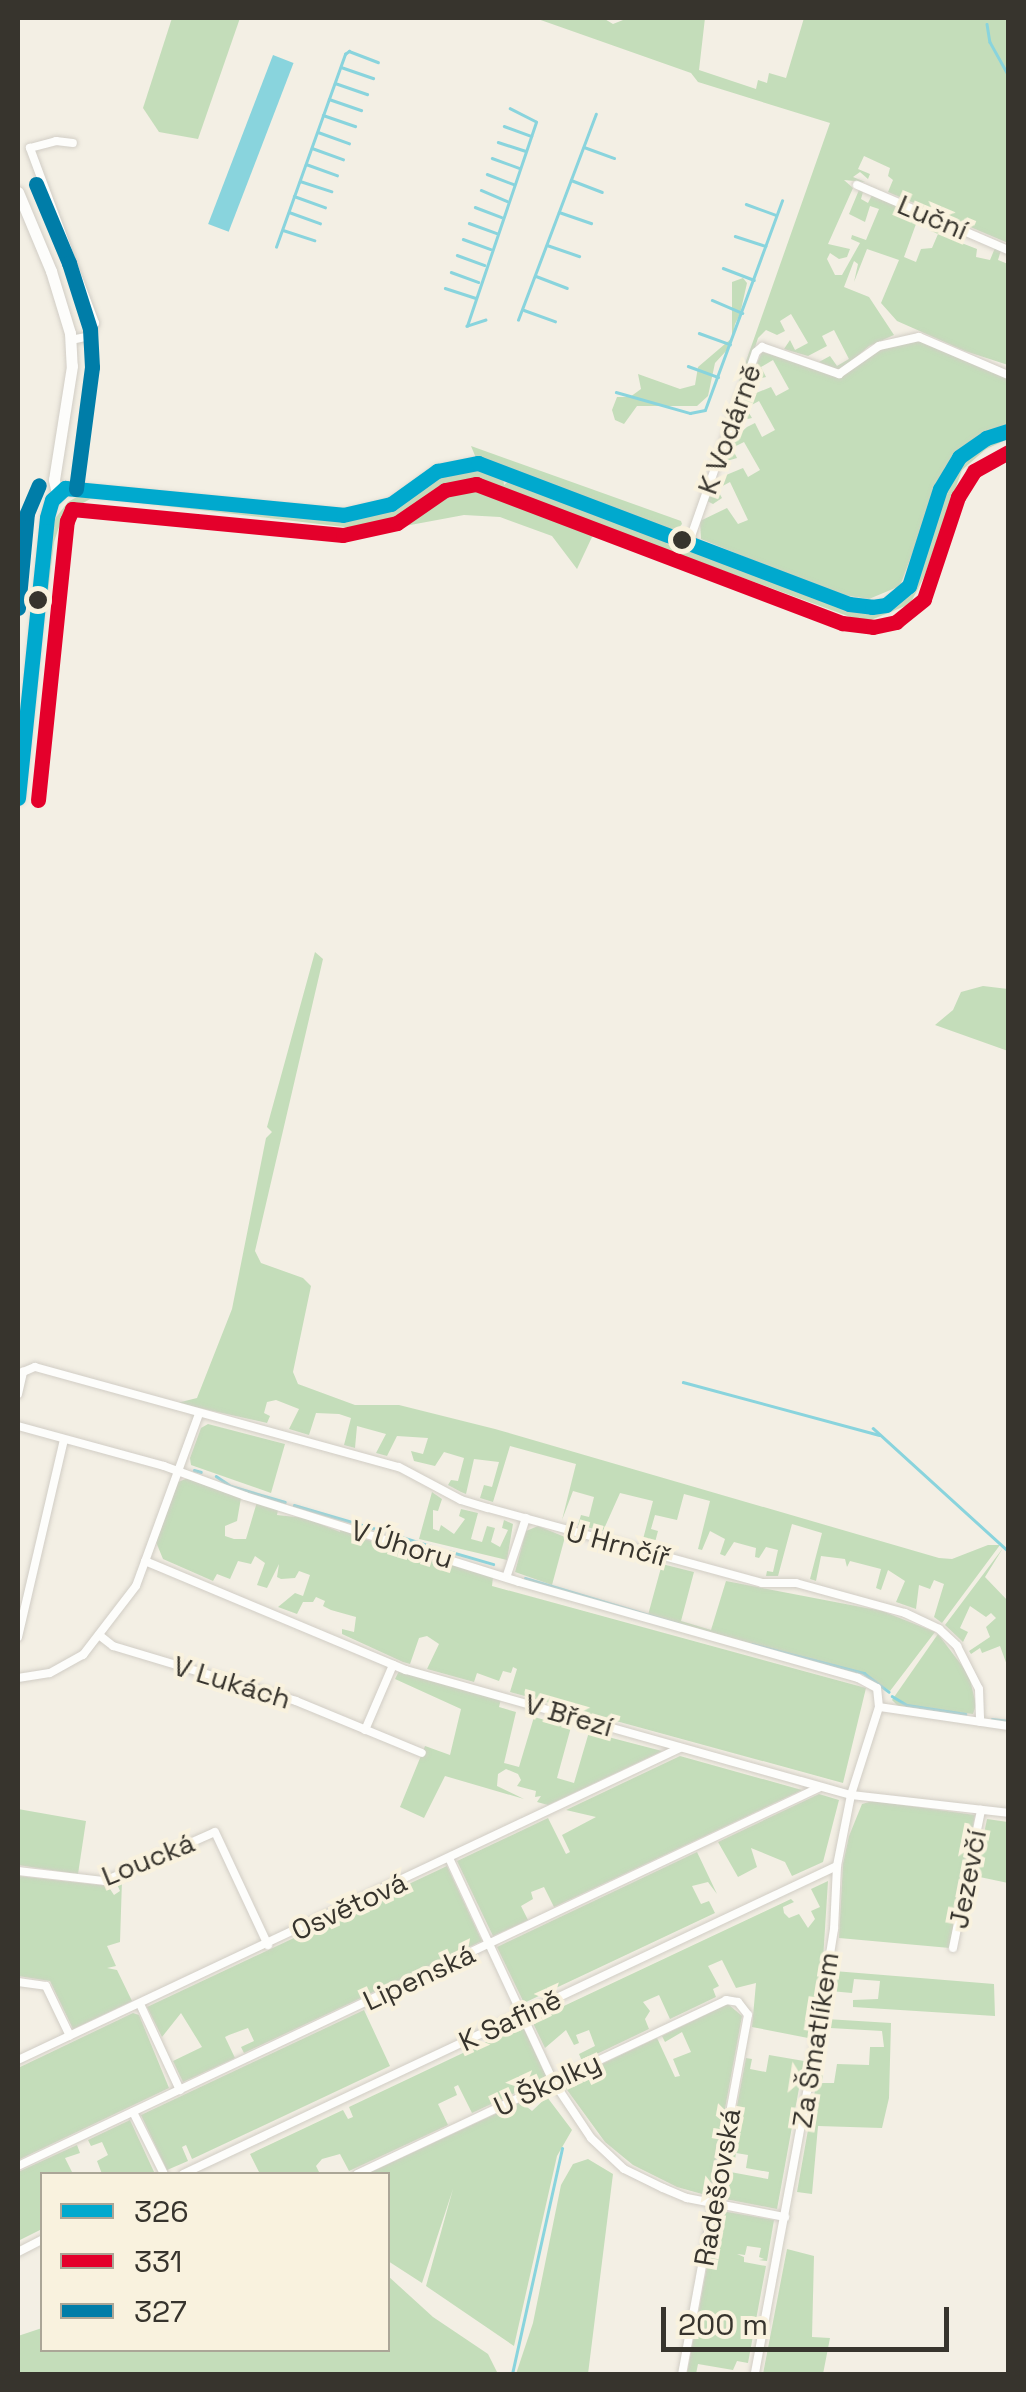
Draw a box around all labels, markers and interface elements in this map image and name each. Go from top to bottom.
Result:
street label: Luční [893,187,973,247]
street label: K Vodárně [690,359,768,499]
unlabelled marker [672,530,692,550]
unlabelled marker [28,590,48,610]
street label: V Úhoru [347,1513,457,1575]
street label: U Hrnčíř [562,1514,674,1574]
street label: V Lukách [169,1648,295,1716]
street label: V Březí [521,1686,617,1744]
street label: Loucká [97,1825,199,1893]
street label: Jezevčí [941,1827,993,1931]
street label: Osvětová [286,1865,412,1947]
street label: Lipenská [358,1937,480,2017]
street label: Za Šmatlíkem [785,1950,845,2130]
street label: K Safině [454,1982,566,2058]
street label: U Školky [488,2045,606,2123]
street label: Radešovská [687,2105,747,2269]
legend [40,2172,390,2352]
text: 326 [134,2192,189,2231]
text: 331 [134,2242,182,2281]
scale bar [666,2287,954,2349]
text: 327 [134,2292,187,2331]
text: 200 m [678,2305,768,2344]

